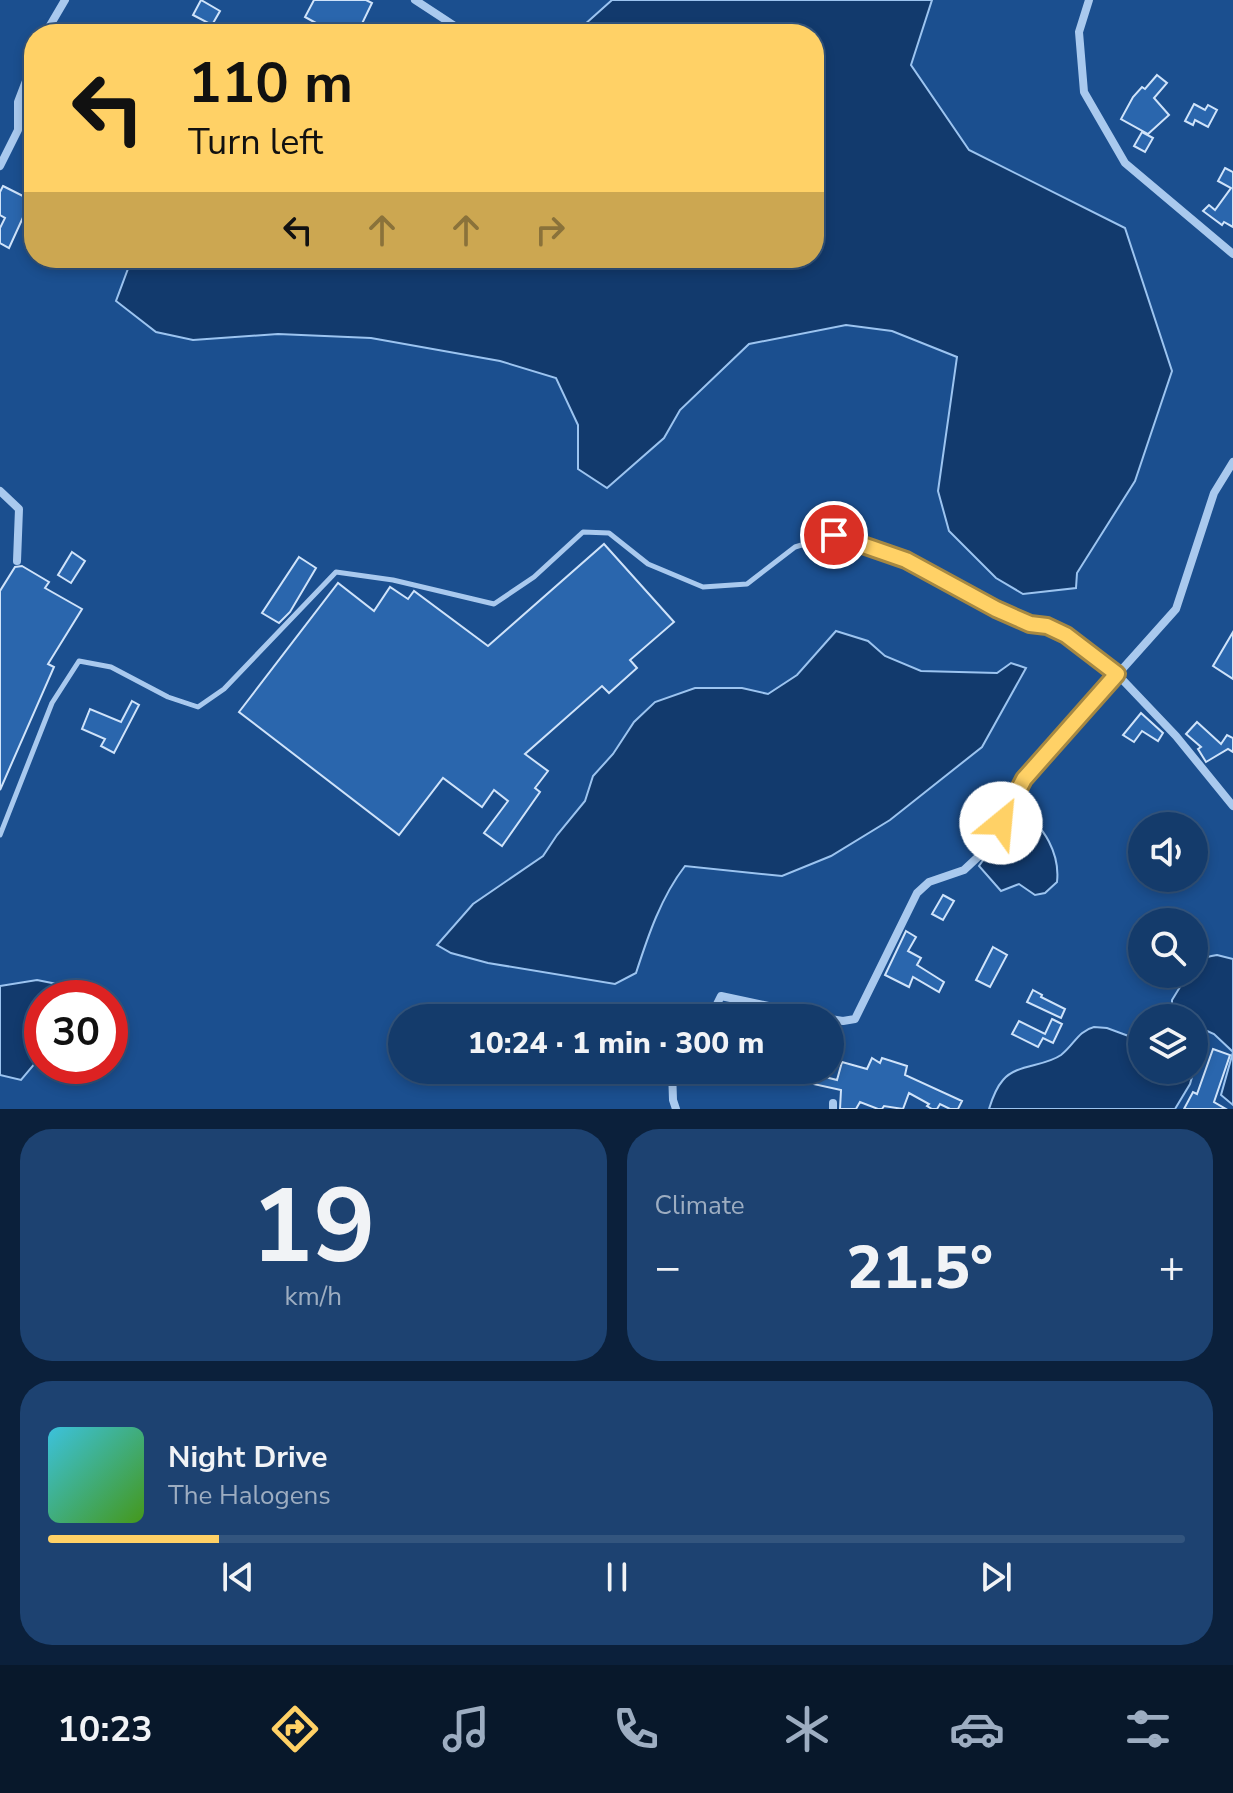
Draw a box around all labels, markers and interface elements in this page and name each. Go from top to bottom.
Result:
text: 110 m [188,45,353,122]
icon: left [56,56,160,160]
text: Turn left [188,118,323,167]
icon: left [276,208,320,252]
icon: ahead [360,208,404,252]
icon: ahead [444,208,488,252]
icon: right [528,208,572,252]
pin [800,501,868,569]
icon: arrive [812,513,856,557]
position arrow [959,781,1043,865]
map controls [1128,812,1208,1084]
button: sound [1128,812,1208,892]
button: search [1128,908,1208,988]
speed limit sign: 30 [24,980,128,1084]
button: layers [1128,1004,1208,1084]
text: 10:24 · 1 min · 300 m [468,1023,764,1064]
text: 19 [251,1156,376,1298]
text: Climate [655,1188,745,1223]
text: 21.5° [846,1227,993,1309]
text: − [655,1238,681,1298]
text: + [1159,1238,1185,1298]
text: km/h [285,1279,342,1314]
text: Night Drive [168,1437,327,1478]
text: The Halogens [168,1478,331,1513]
icon: previous [216,1555,260,1599]
icon: pause [595,1555,639,1599]
icon: next [974,1555,1018,1599]
icon: directions [267,1701,323,1757]
icon: music [438,1701,494,1757]
icon: phone [608,1701,664,1757]
icon: climate [779,1701,835,1757]
icon: car [949,1701,1005,1757]
icon: filters [1120,1701,1176,1757]
text: 10:23 [57,1705,153,1754]

